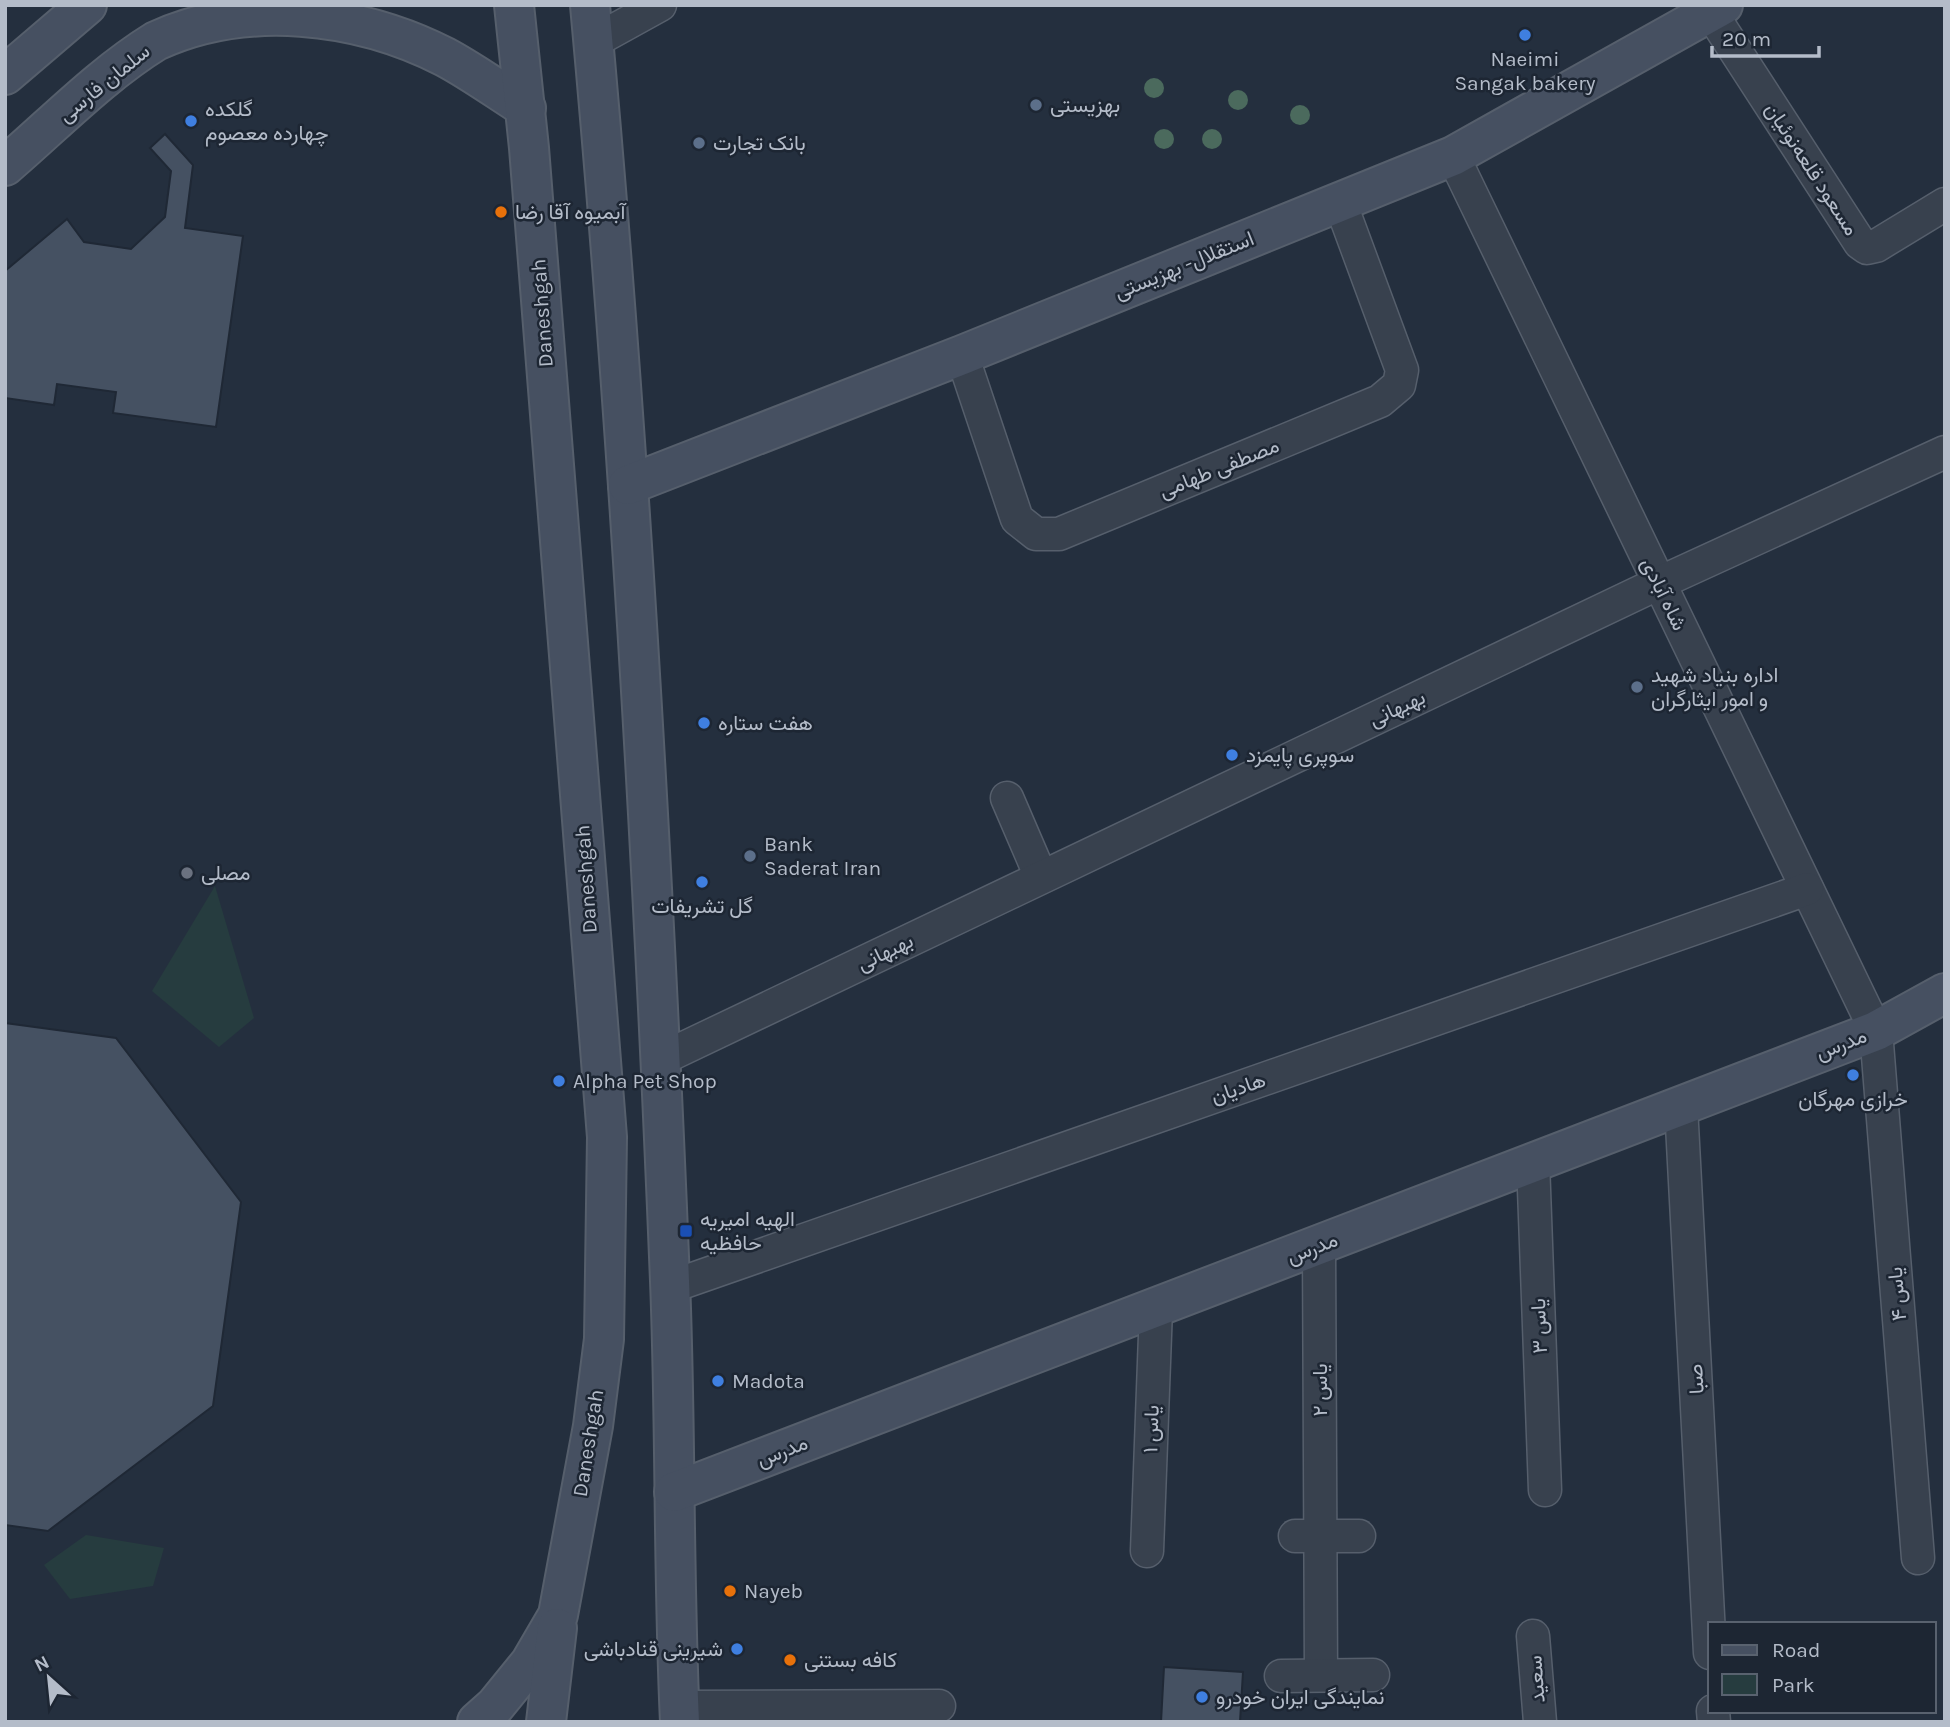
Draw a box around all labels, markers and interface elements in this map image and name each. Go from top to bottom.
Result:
scale bar [1712,14,1819,58]
marker: Naeimi Sangak bakery [1517,27,1533,43]
text: 20 m [1722,27,1771,51]
street label: سلمان فارسی [53,39,155,128]
place label: Naeimi Sangak bakery [1454,47,1596,95]
place label: بهزیستی [1050,93,1120,118]
place label: گلکده چهارده معصوم [205,97,329,147]
marker: بهزیستی [1028,97,1044,113]
street label: مسعود قلعه‌نوئیان [1759,98,1864,240]
marker: گلکده چهارده معصوم [183,113,199,129]
place label: بانک تجارت [713,131,806,156]
marker: بانک تجارت [691,135,707,151]
place label: آبمیوه آقا رضا [515,200,627,225]
marker: آبمیوه آقا رضا [493,204,509,220]
street label: استقلال- بهزیستی [1111,226,1258,305]
street label: Daneshgah [526,258,558,368]
street label: مصطفی طهامی [1155,433,1283,504]
street label: شاه آبادی [1636,554,1692,634]
place label: اداره بنیاد شهید و امور ایثارگران [1651,663,1778,712]
marker: اداره بنیاد شهید و امور ایثارگران [1629,679,1645,695]
street label: بهبهانی [1365,685,1429,732]
place label: هفت ستاره [718,711,813,736]
marker: هفت ستاره [696,715,712,731]
place label: سوپری پایمزد [1246,743,1354,769]
marker: سوپری پایمزد [1224,747,1240,763]
street label: Daneshgah [570,824,602,934]
place label: Bank Saderat Iran [764,832,881,880]
marker: Bank Saderat Iran [742,848,758,864]
place label: مصلی [201,861,251,885]
marker: مصلی [179,865,195,881]
marker: گل تشریفات [694,874,710,890]
place label: گل تشریفات [651,894,753,919]
street label: بهبهانی [853,928,917,977]
street label: مدرس [1812,1023,1870,1066]
street label: هادیان [1207,1067,1269,1109]
marker: خرازی مهرگان [1845,1067,1861,1083]
place label: Alpha Pet Shop [573,1069,717,1093]
marker: Alpha Pet Shop [551,1073,567,1089]
place label: خرازی مهرگان [1798,1087,1908,1112]
place label: الهیه امیریه حافظیه [700,1207,795,1255]
marker: الهیه امیریه حافظیه [678,1223,694,1239]
street label: مدرس [1283,1227,1341,1270]
street label: یاس ۴ [1883,1266,1911,1322]
street label: یاس ۳ [1526,1298,1552,1354]
street label: صبا [1683,1363,1709,1395]
street label: یاس ۲ [1308,1364,1332,1416]
place label: Madota [732,1369,805,1393]
marker: Madota [710,1373,726,1389]
street label: Daneshgah [568,1387,608,1499]
street label: یاس ۱ [1138,1405,1164,1453]
street label: مدرس [753,1430,811,1473]
place label: Nayeb [744,1579,803,1603]
marker: Nayeb [722,1583,738,1599]
legend [1708,1622,1936,1713]
place label: شیرینی قنادباشی [584,1637,723,1662]
text: Road [1772,1638,1820,1662]
marker: شیرینی قنادباشی [729,1641,745,1657]
north arrow [14,1643,84,1713]
place label: کافه بستنی [804,1648,897,1672]
text: N [31,1651,53,1677]
marker: کافه بستنی [782,1652,798,1668]
street label: سعید [1522,1655,1550,1703]
text: Park [1772,1673,1815,1697]
place label: نمایندگی ایران خودرو [1216,1685,1385,1710]
marker: نمایندگی ایران خودرو [1194,1689,1210,1705]

